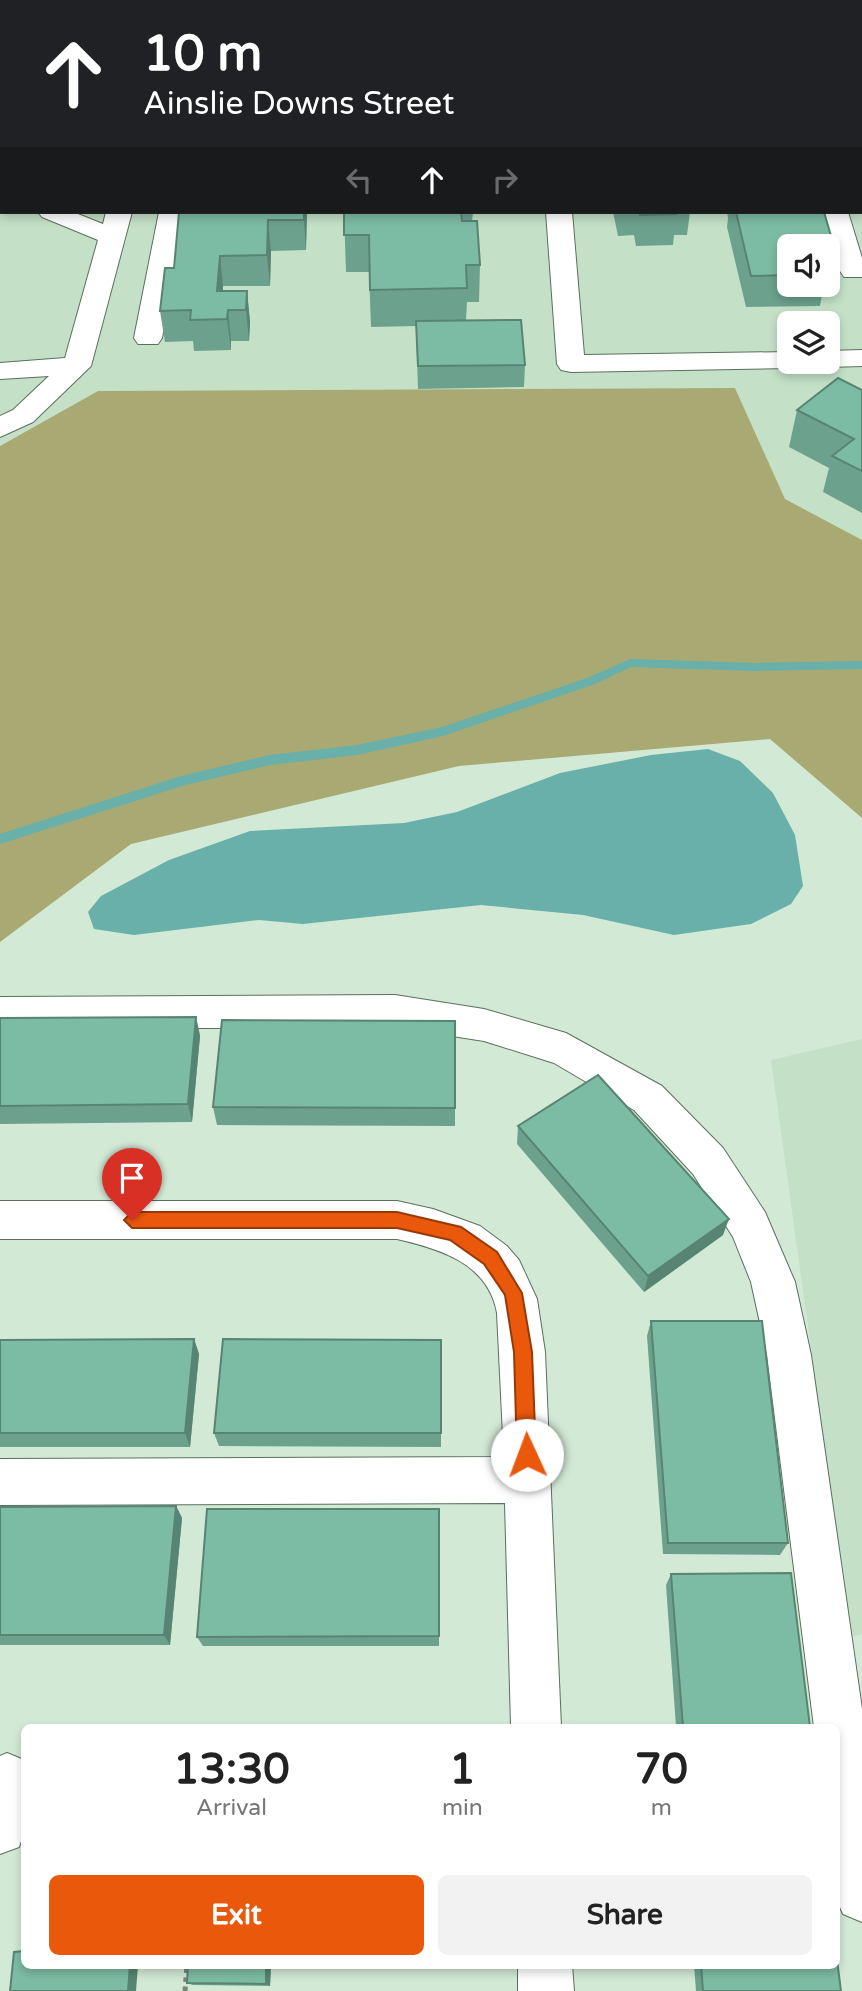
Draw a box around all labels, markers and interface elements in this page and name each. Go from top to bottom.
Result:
text: 10 m [143,25,262,84]
icon: ahead [28,28,119,119]
text: Ainslie Downs Street [143,85,454,123]
icon: left [340,161,378,199]
icon: ahead [413,161,451,199]
icon: right [486,161,524,199]
map controls [777,234,840,374]
button: sound [777,234,840,297]
button: layers [777,311,840,374]
pin [102,1148,162,1220]
icon: arrive [113,1159,151,1197]
position arrow [490,1418,564,1492]
text: 13:30 [173,1744,290,1795]
text: 1 [449,1744,476,1795]
text: 70 [635,1744,688,1795]
text: Arrival [196,1794,267,1822]
text: min [442,1794,483,1822]
text: m [651,1794,672,1822]
button: Exit [49,1875,424,1955]
button: Share [438,1875,812,1955]

